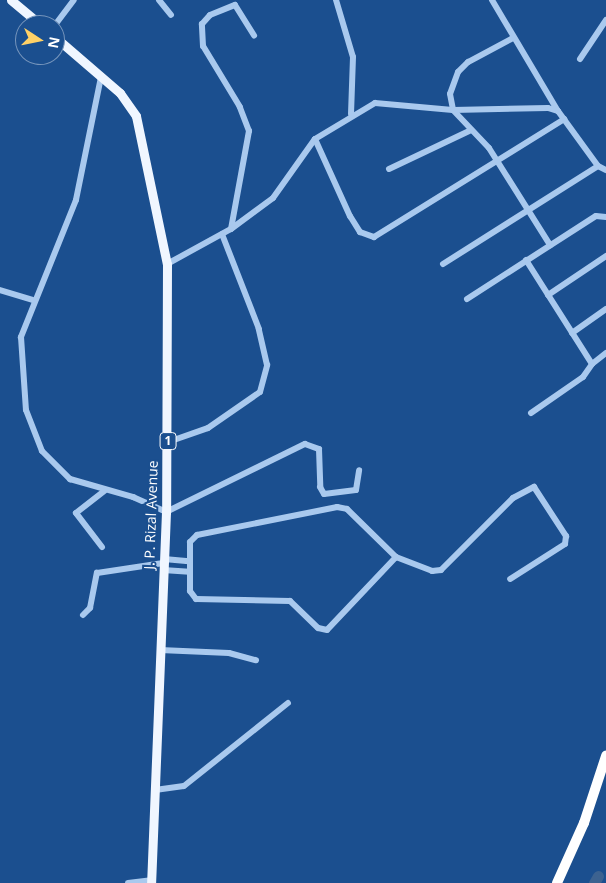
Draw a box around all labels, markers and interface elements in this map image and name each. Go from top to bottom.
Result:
north arrow [15,15,65,65]
text: N [44,35,65,50]
road number: 1 [159,432,177,451]
street label: J. P. Rizal Avenue [141,460,161,570]

